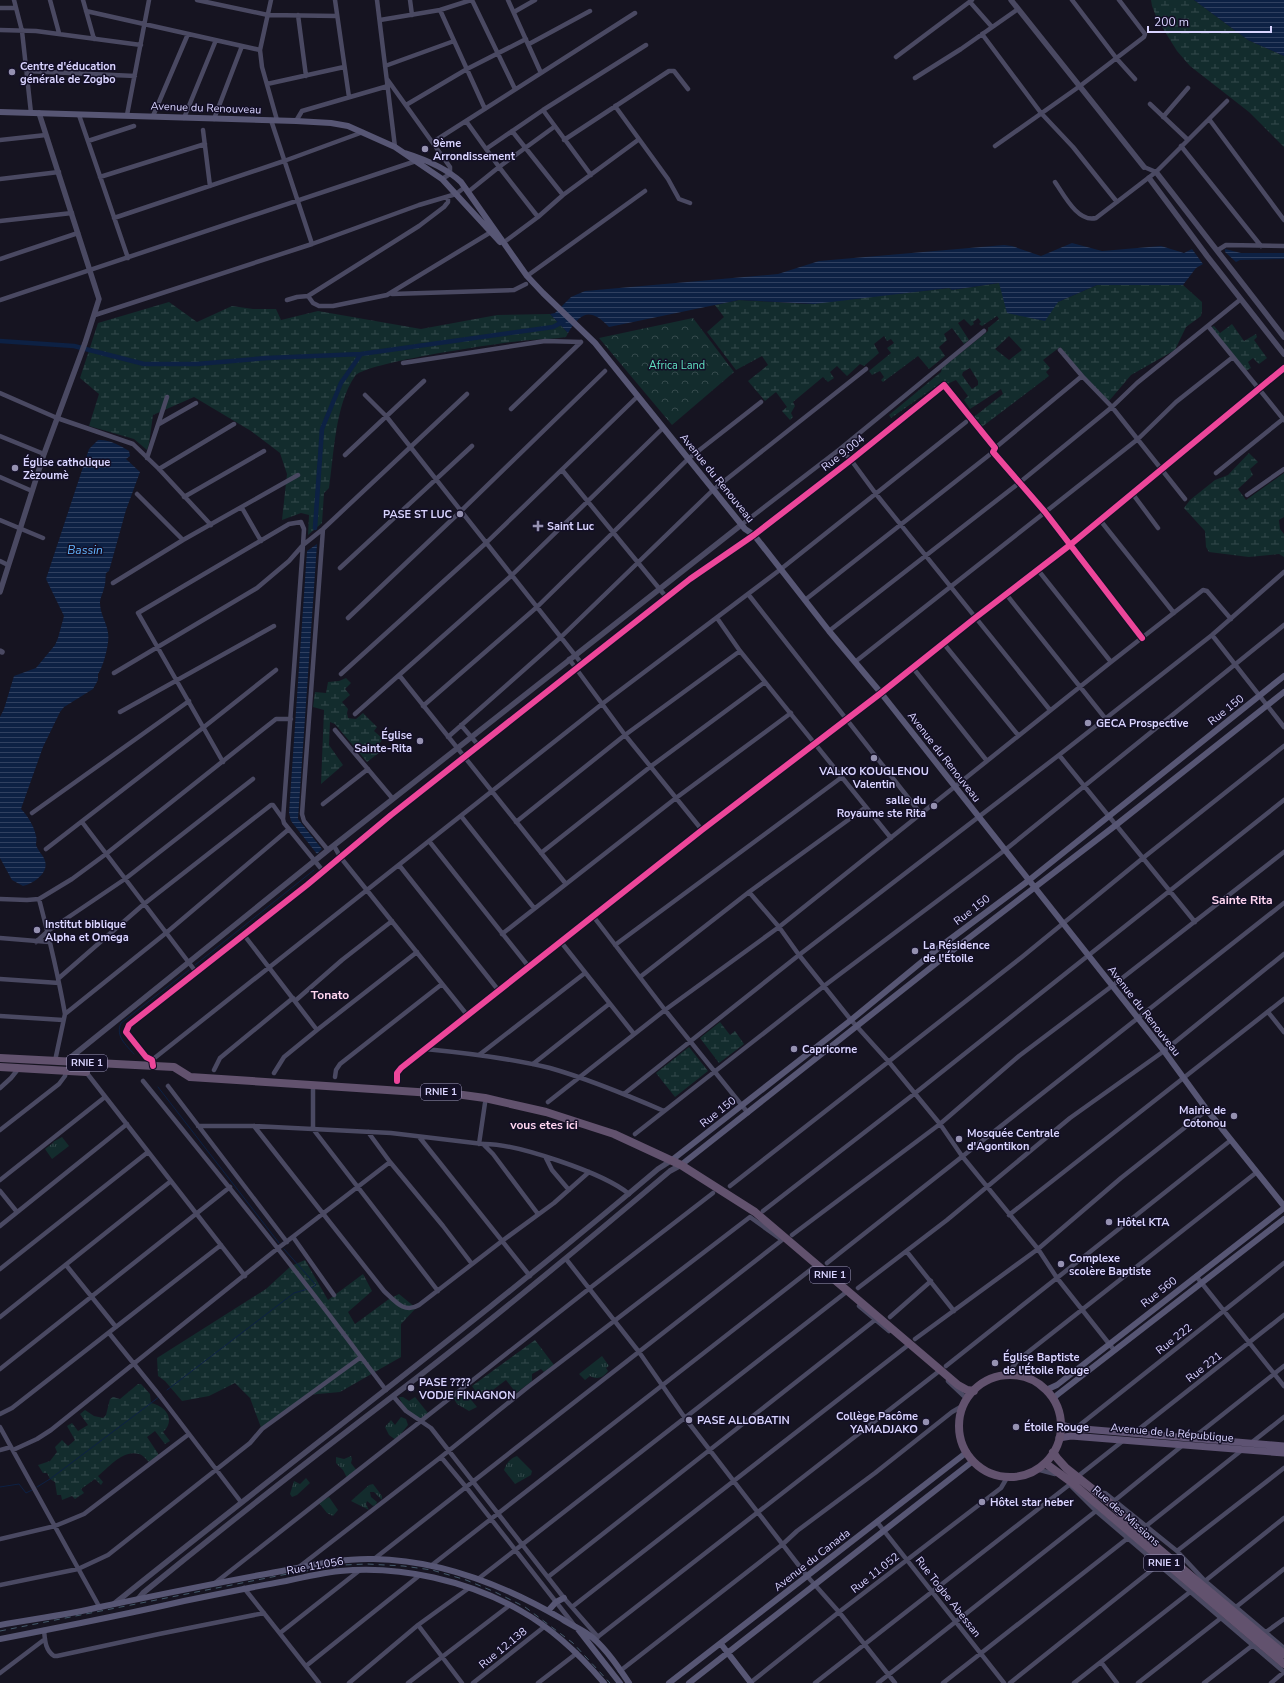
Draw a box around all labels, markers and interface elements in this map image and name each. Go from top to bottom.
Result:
scale bar [1148,8,1271,34]
text: 200 m [1154,14,1189,30]
place label: Centre d'éducation générale de Zogbo [20,59,116,87]
marker: Centre d'éducation générale de Zogbo [7,67,17,77]
street label: Avenue du Renouveau [150,99,262,117]
place label: 9ème Arrondissement [433,136,516,164]
marker: 9ème Arrondissement [420,144,430,154]
park label: Africa Land [649,358,705,373]
street label: Avenue du Renouveau [676,430,758,526]
street label: Rue 9.004 [818,431,868,475]
place label: Église catholique Zèzoumè [23,454,110,483]
marker: Église catholique Zèzoumè [10,463,20,473]
place label: PASE ST LUC [383,507,453,522]
marker: PASE ST LUC [455,509,465,519]
place label: Saint Luc [547,519,595,534]
marker: Saint Luc [532,520,544,532]
water label: Bassin [67,542,103,558]
street label: Rue 150 [1205,691,1247,729]
street label: Avenue du Renouveau [904,709,984,805]
place label: GECA Prospective [1096,716,1189,731]
marker: GECA Prospective [1083,718,1093,728]
place label: Église Sainte-Rita [354,727,412,756]
marker: Église Sainte-Rita [415,736,425,746]
marker: VALKO KOUGLENOU Valentin [869,753,879,763]
place label: VALKO KOUGLENOU Valentin [818,764,929,792]
place label: salle du Royaume ste Rita [837,793,926,821]
marker: salle du Royaume ste Rita [929,801,939,811]
street label: Rue 150 [951,891,994,929]
district label: Sainte Rita [1212,892,1272,908]
place label: Institut biblique Alpha et Omega [45,917,129,945]
marker: Institut biblique Alpha et Omega [32,925,42,935]
place label: La Résidence de l'Étoile [923,938,990,966]
marker: La Résidence de l'Étoile [910,946,920,956]
street label: Avenue du Renouveau [1104,963,1184,1059]
district label: Tonato [311,987,349,1003]
place label: Capricorne [802,1042,857,1057]
marker: Capricorne [789,1044,799,1054]
road number: RNIE 1 [67,1055,107,1071]
road number: RNIE 1 [421,1084,461,1100]
street label: Rue 150 [697,1093,739,1131]
place label: Mairie de Cotonou [1179,1103,1226,1131]
marker: Mairie de Cotonou [1229,1111,1239,1121]
district label: vous etes ici [509,1117,578,1133]
place label: Mosquée Centrale d'Agontikon [967,1126,1060,1154]
marker: Mosquée Centrale d'Agontikon [954,1134,964,1144]
place label: Hôtel KTA [1117,1215,1170,1230]
marker: Hôtel KTA [1104,1217,1114,1227]
place label: Complexe scolère Baptiste [1069,1251,1151,1279]
marker: Complexe scolère Baptiste [1056,1259,1066,1269]
road number: RNIE 1 [810,1267,850,1283]
street label: Rue 560 [1138,1273,1180,1311]
street label: Rue 222 [1153,1320,1195,1358]
street label: Rue 221 [1183,1348,1225,1386]
place label: Église Baptiste de l'Étoile Rouge [1003,1349,1089,1378]
marker: Église Baptiste de l'Étoile Rouge [990,1358,1000,1368]
place label: PASE ???? VODJE FINAGNON [418,1375,515,1403]
marker: PASE ???? VODJE FINAGNON [406,1383,416,1393]
place label: Collège Pacôme YAMADJAKO [836,1409,918,1437]
place label: PASE ALLOBATIN [697,1413,790,1428]
marker: PASE ALLOBATIN [684,1415,694,1425]
marker: Collège Pacôme YAMADJAKO [921,1417,931,1427]
place label: Étoile Rouge [1024,1419,1089,1435]
street label: Avenue de la République [1110,1420,1234,1446]
marker: Étoile Rouge [1011,1422,1021,1432]
street label: Rue des Missions [1089,1482,1163,1550]
place label: Hôtel star heber [990,1495,1074,1510]
marker: Hôtel star heber [977,1497,987,1507]
street label: Avenue du Canada [771,1525,853,1595]
street label: Rue 11.052 [848,1549,902,1597]
street label: Rue 11.056 [285,1554,345,1578]
street label: Rue Togbe Abessan [912,1554,984,1640]
road number: RNIE 1 [1144,1555,1184,1571]
street label: Rue 12.138 [476,1624,530,1672]

